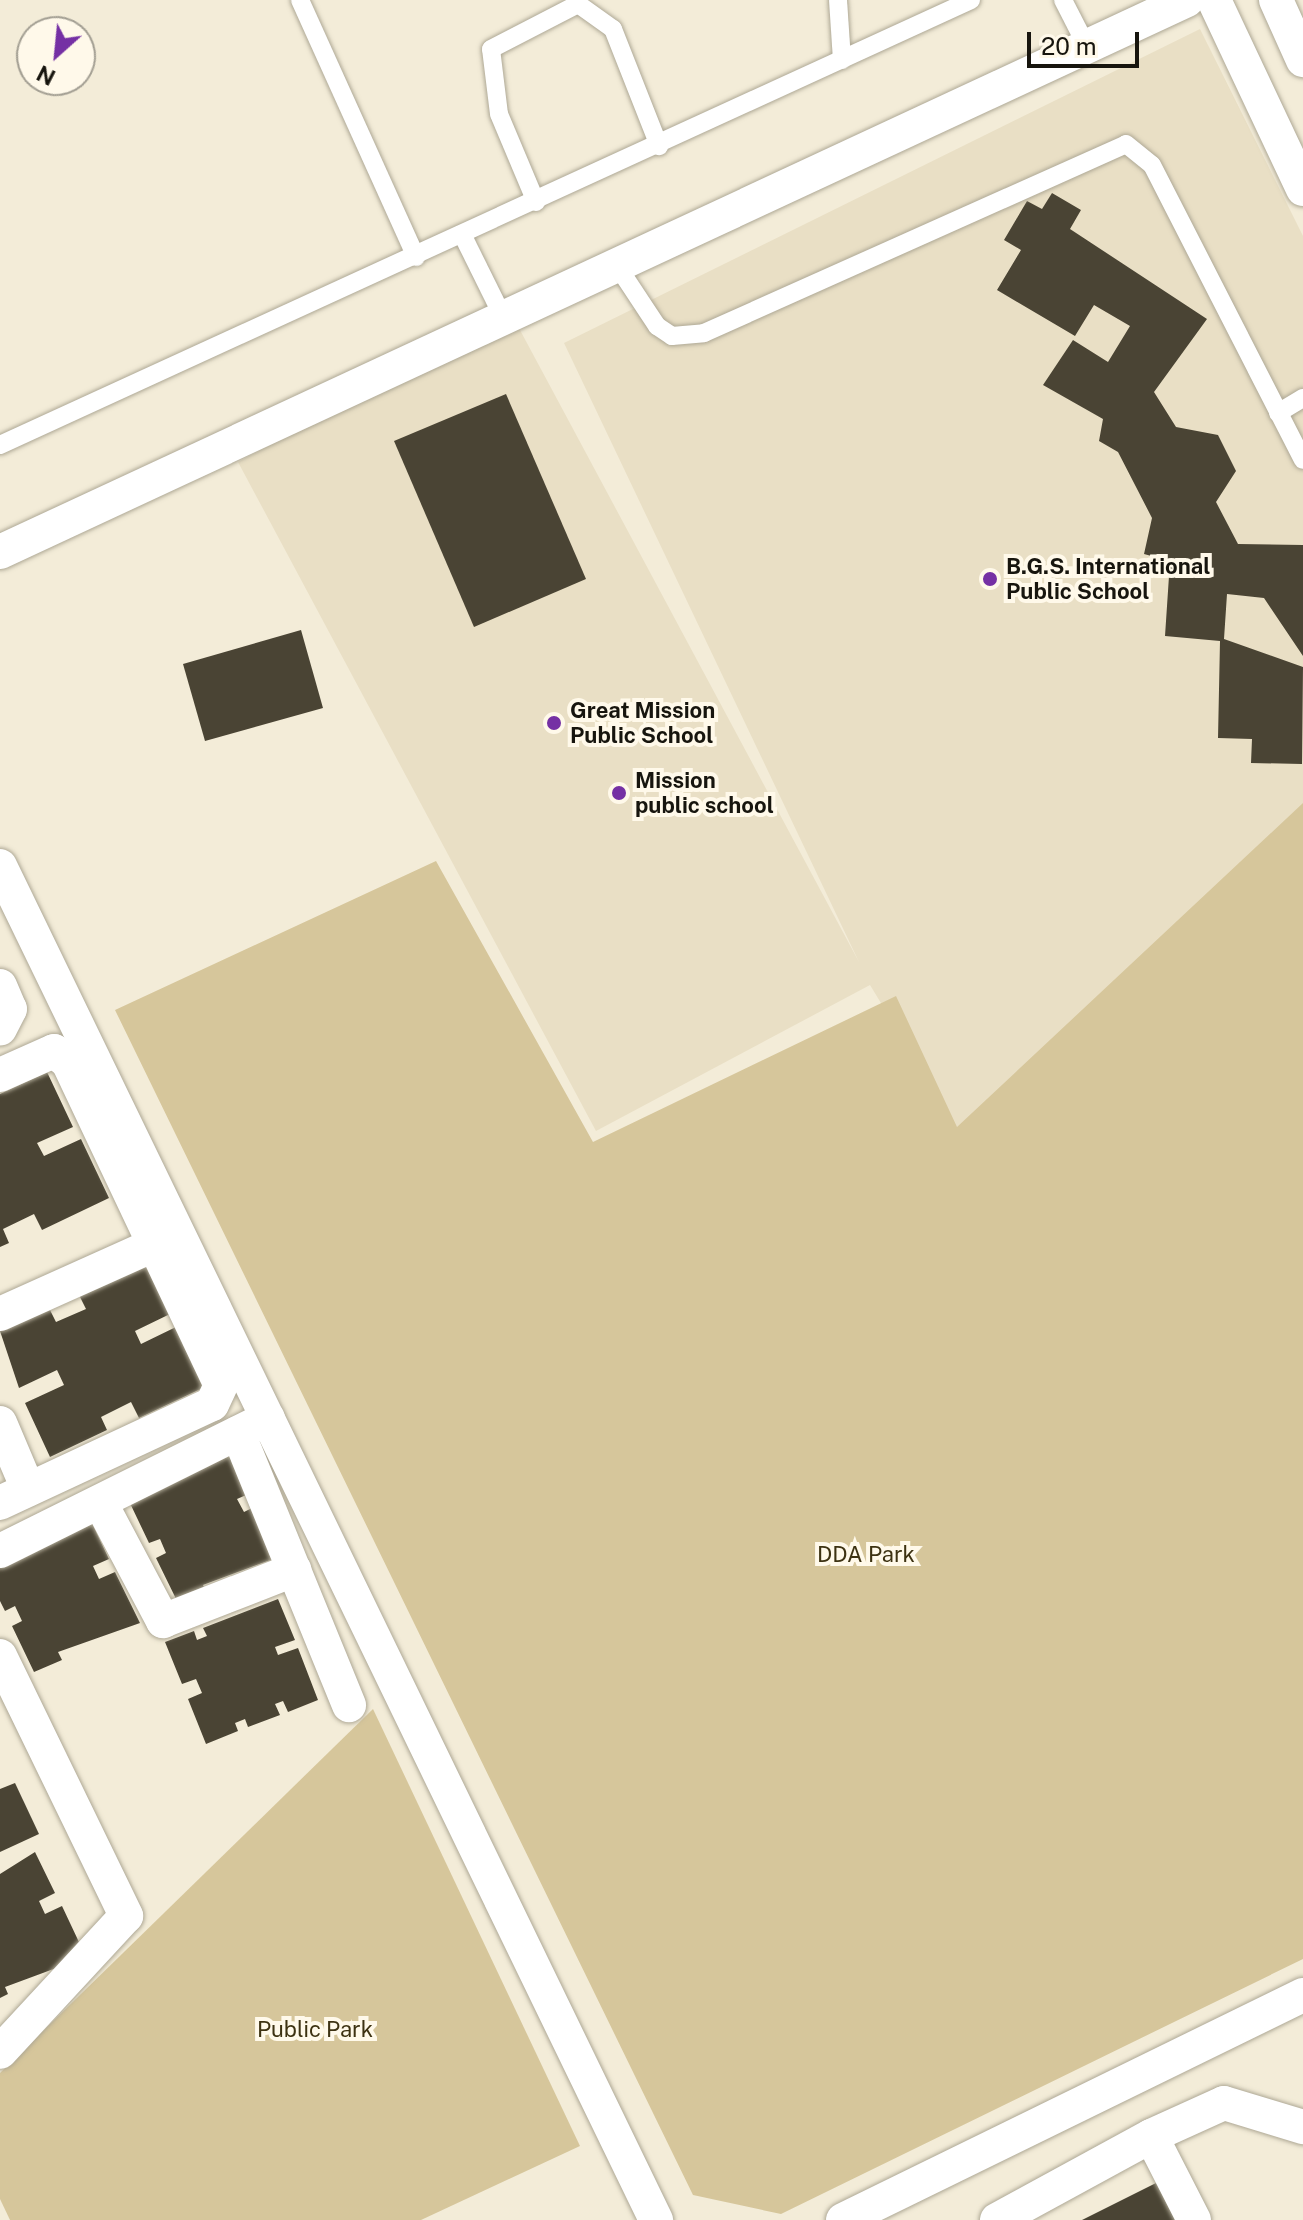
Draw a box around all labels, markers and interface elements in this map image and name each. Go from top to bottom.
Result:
north arrow [16,16,96,96]
scale bar [1031,16,1143,66]
text: 20 m [1041,32,1097,60]
text: N [32,60,60,91]
place label: B.G.S. International Public School [1006,553,1210,604]
marker: B.G.S. International Public School [981,570,999,588]
place label: Great Mission Public School [570,697,715,748]
marker: Great Mission Public School [545,714,563,732]
place label: Mission public school [635,767,774,818]
marker: Mission public school [610,784,628,802]
park label: DDA Park [817,1542,915,1568]
park label: Public Park [257,2017,373,2043]

